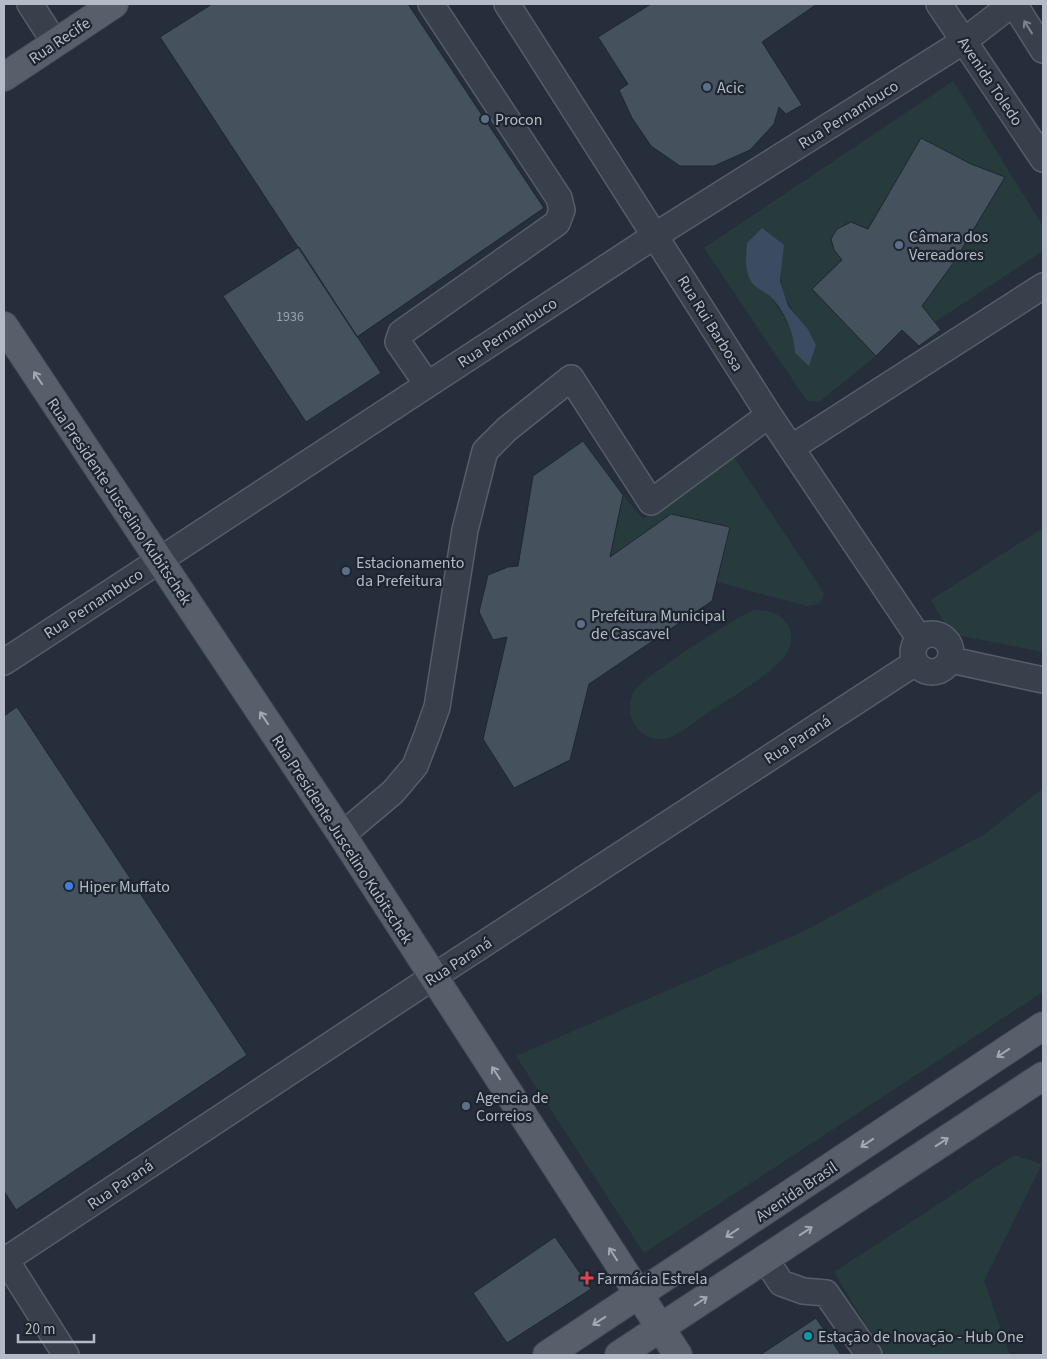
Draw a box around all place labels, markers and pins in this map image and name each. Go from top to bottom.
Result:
place label: Acic [717,77,744,99]
marker: Acic [701,81,713,93]
place label: Procon [495,109,543,131]
marker: Procon [479,113,491,125]
place label: Câmara dos Vereadores [909,226,988,266]
marker: Câmara dos Vereadores [893,239,905,251]
place label: Estacionamento da Prefeitura [356,552,464,592]
marker: Estacionamento da Prefeitura [340,565,352,577]
place label: Prefeitura Municipal de Cascavel [591,605,725,645]
marker: Prefeitura Municipal de Cascavel [575,618,587,630]
place label: Hiper Muffato [79,876,170,898]
marker: Hiper Muffato [63,880,75,892]
place label: Agencia de Correios [476,1087,549,1127]
marker: Agencia de Correios [460,1100,472,1112]
place label: Farmácia Estrela [597,1268,708,1290]
marker: Farmácia Estrela [581,1272,593,1284]
place label: Estação de Inovação - Hub One [818,1326,1024,1348]
marker: Estação de Inovação - Hub One [802,1330,814,1342]

